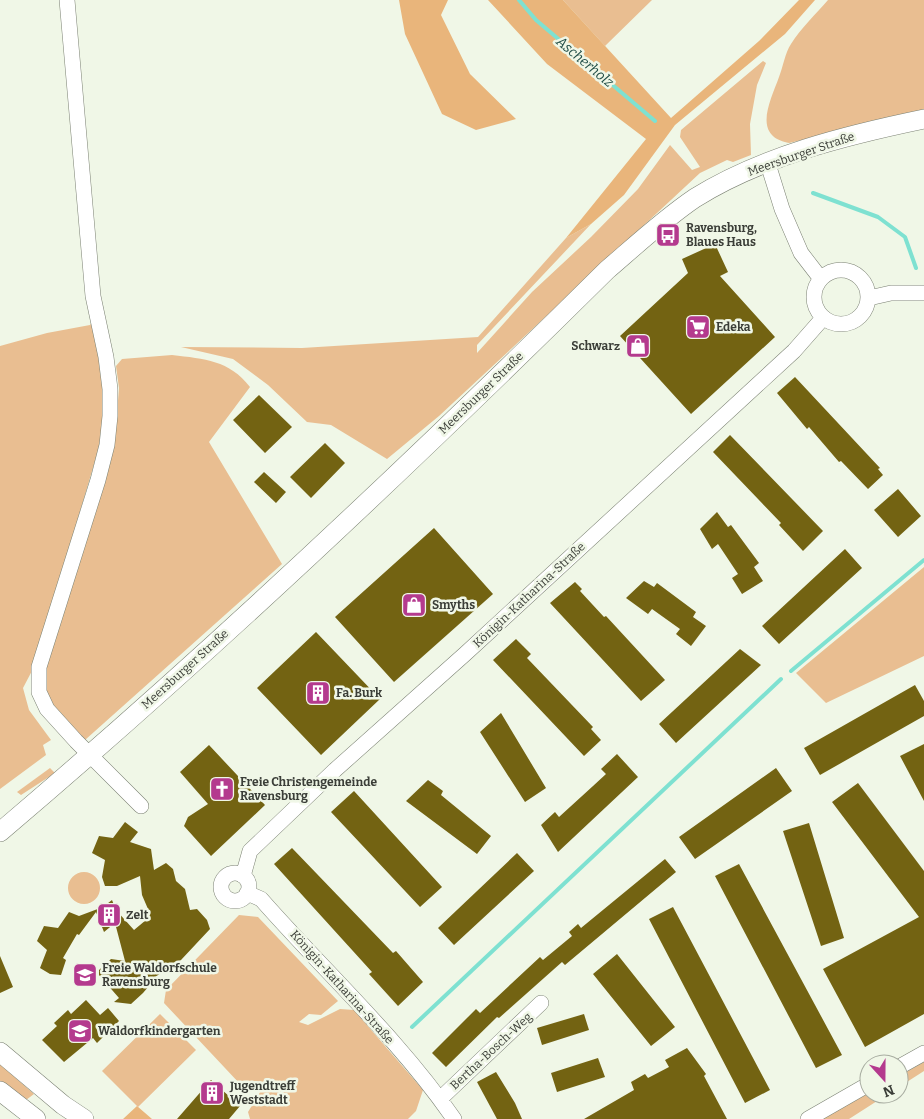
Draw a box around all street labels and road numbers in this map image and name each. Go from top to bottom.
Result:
street label: Meersburger Straße [746,129,856,179]
street label: Meersburger Straße [436,349,526,437]
street label: Königin-Katharina-Straße [470,540,588,650]
street label: Meersburger Straße [139,626,231,712]
street label: Königin-Katharina-Straße [287,927,397,1047]
street label: Bertha-Bosch-Weg [447,1009,535,1092]

